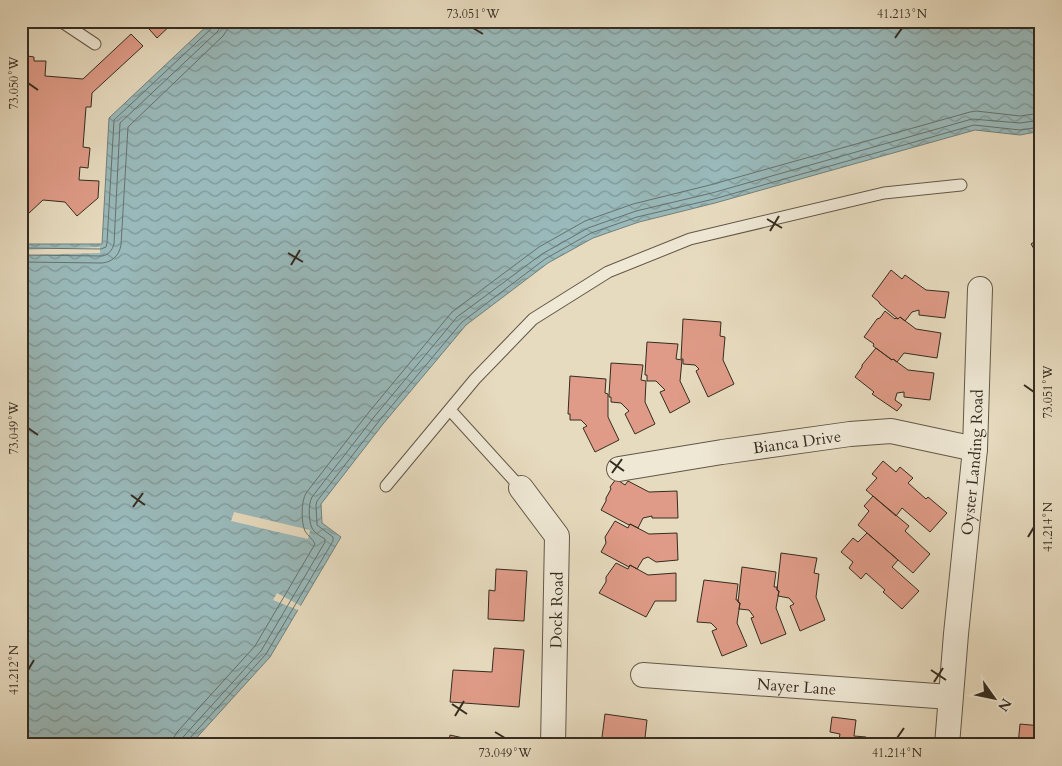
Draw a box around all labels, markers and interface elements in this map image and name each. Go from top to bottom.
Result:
text: 73.051°W [446,6,500,22]
text: 41.213°N [877,6,928,22]
text: 73.050°W [6,56,22,110]
text: 73.051°W [1040,365,1056,419]
street label: Oyster Landing Road [956,388,989,536]
text: 73.049°W [6,401,22,455]
street label: Bianca Drive [752,425,842,460]
text: 41.214°N [1040,501,1056,552]
street label: Dock Road [545,571,569,649]
text: 41.212°N [6,644,22,695]
street label: Nayer Lane [756,673,837,701]
north arrow [970,674,1020,724]
text: N [993,695,1016,715]
text: 73.049°W [478,745,532,761]
text: 41.214°N [872,745,923,761]

